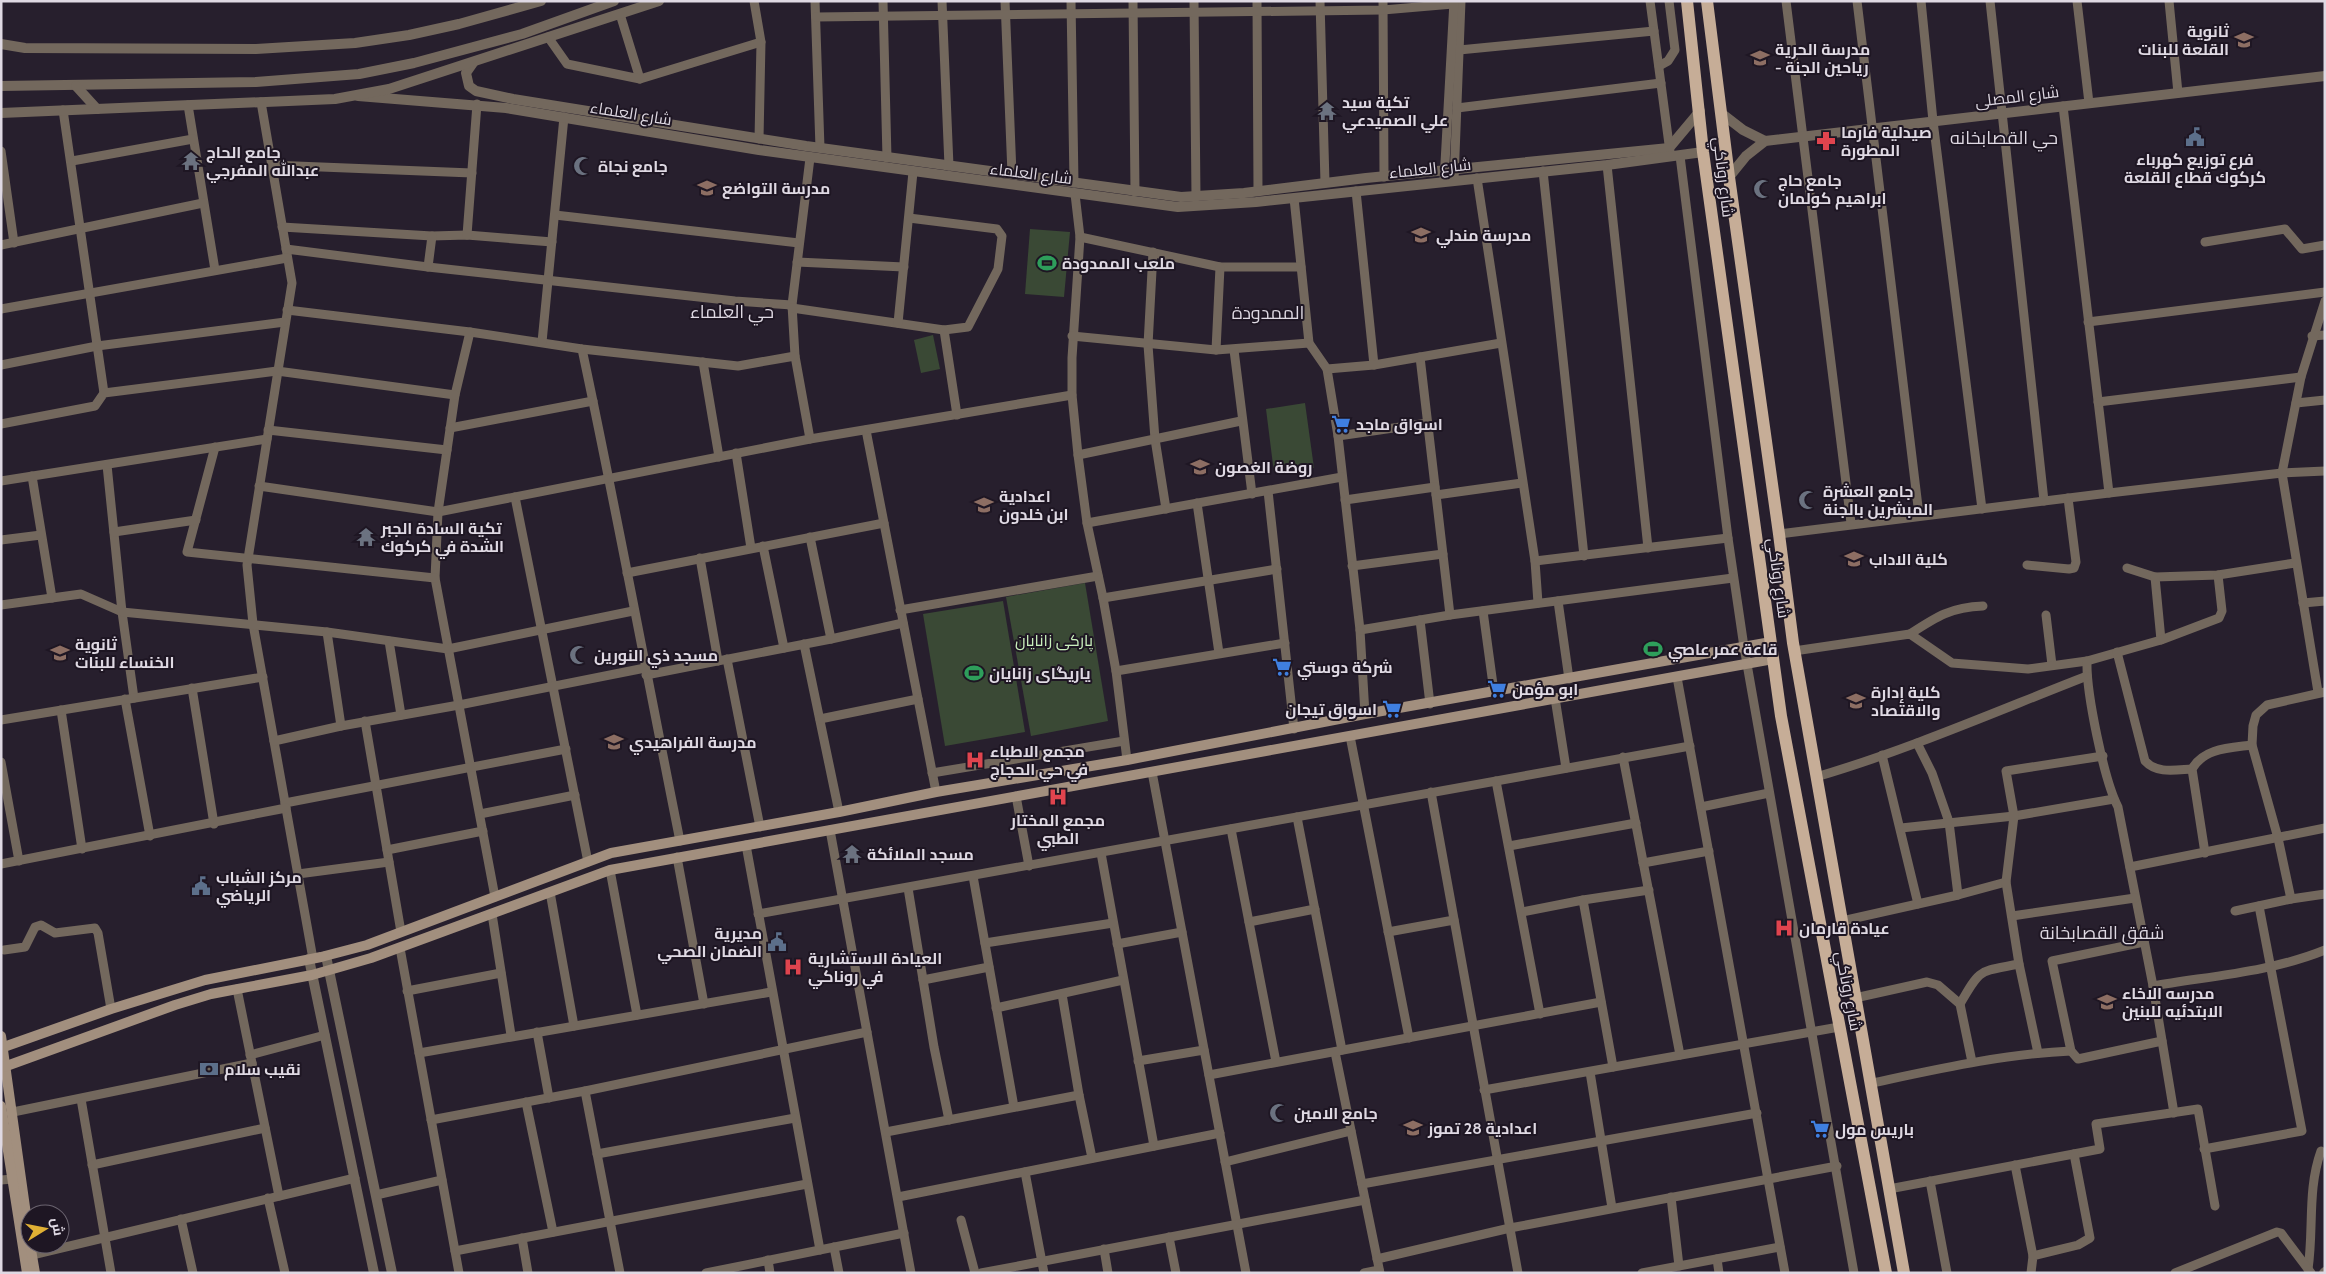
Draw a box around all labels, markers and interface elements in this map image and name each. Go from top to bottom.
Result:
place label: ثانوية القلعة للبنات [2138,22,2230,59]
school or university icon: ثانوية القلعة للبنات [2233,29,2255,51]
place label: مدرسة الحرية - رياحين الجنة [1775,40,1870,77]
school or university icon: مدرسة الحرية - رياحين الجنة [1749,47,1771,69]
street label: شارع المصلى [1974,82,2060,113]
place label: تكية سيد علي الصميدعي [1342,93,1448,133]
street label: شارع العلماء [588,98,673,131]
temple icon: تكية سيد علي الصميدعي [1316,100,1338,122]
place label: صيدلية فارما المطورة [1841,123,1932,160]
public building icon: فرع توزيع كهرباء كركوك قطاع القلعة [2184,126,2206,148]
district label: حي القصابخانه [1950,127,2058,152]
pharmacy icon: صيدلية فارما المطورة [1815,130,1837,152]
street label: شارع روناكي [1705,136,1738,219]
place label: جامع الحاج عبدالله المفرجي [206,143,319,183]
temple icon: جامع الحاج عبدالله المفرجي [180,150,202,172]
place label: فرع توزيع كهرباء كركوك قطاع القلعة [2124,150,2266,188]
mosque icon: جامع نجاة [572,155,594,177]
street label: شارع العلماء [1388,155,1472,184]
place label: جامع نجاة [598,157,668,177]
street label: شارع العلماء [989,159,1073,190]
place label: جامع حاج ابراهيم كولمان [1778,171,1886,210]
school or university icon: مدرسة التواضع [696,177,718,199]
mosque icon: جامع حاج ابراهيم كولمان [1752,178,1774,200]
place label: مدرسة التواضع [722,179,830,199]
school or university icon: مدرسة مندلي [1410,224,1432,246]
place label: مدرسة مندلي [1436,226,1531,248]
sports icon: ملعب الممدودة [1036,252,1058,274]
place label: ملعب الممدودة [1062,254,1175,273]
district label: حي العلماء [690,301,774,326]
district label: الممدودة [1232,302,1304,324]
supermarket icon: اسواق ماجد [1330,413,1352,435]
place label: اسواق ماجد [1356,415,1443,434]
school or university icon: روضة الغصون [1189,456,1211,478]
place label: روضة الغصون [1215,458,1313,477]
place label: جامع العشرة المبشرين بالجنة [1823,482,1933,519]
place label: اعدادية ابن خلدون [999,487,1069,524]
mosque icon: جامع العشرة المبشرين بالجنة [1797,489,1819,511]
school or university icon: اعدادية ابن خلدون [973,494,995,516]
place label: تكية السادة الجبر الشدة في كركوك [380,519,504,559]
temple icon: تكية السادة الجبر الشدة في كركوك [355,526,377,548]
street label: شارع روناكي [1760,537,1794,620]
school or university icon: كلية الاداب [1843,548,1865,570]
place label: كلية الاداب [1869,550,1948,569]
park label: پارکی زانایان [1015,631,1094,652]
place label: ثانوية الخنساء للبنات [75,635,174,672]
sports icon: قاعة عمر عاصي [1642,638,1664,660]
place label: قاعة عمر عاصي [1668,640,1778,662]
school or university icon: ثانوية الخنساء للبنات [49,642,71,664]
mosque icon: مسجد ذي النورين [568,644,590,666]
place label: مسجد ذي النورين [594,646,718,668]
supermarket icon: شركة دوستي [1271,656,1293,678]
place label: شركة دوستي [1297,658,1393,680]
sports icon: یاریگای زانایان [963,662,985,684]
place label: یاریگای زانایان [989,664,1091,683]
supermarket icon: ابو مؤمن [1486,678,1508,700]
place label: ابو مؤمن [1512,680,1578,699]
place label: كلية إدارة والاقتصاد [1871,683,1941,720]
school or university icon: كلية إدارة والاقتصاد [1845,690,1867,712]
supermarket icon: اسواق تيجان [1381,698,1403,720]
place label: اسواق تيجان [1285,700,1377,719]
school or university icon: مدرسة الفراهيدي [603,731,625,753]
place label: مدرسة الفراهيدي [629,733,757,755]
place label: مجمع الاطباء في حي الحجاج [990,742,1088,782]
hospital icon: مجمع الاطباء في حي الحجاج [964,749,986,771]
hospital icon: مجمع المختار الطبي [1047,786,1069,808]
place label: مجمع المختار الطبي [1010,811,1105,851]
temple icon: مسجد الملائكة [841,843,863,865]
place label: مسجد الملائكة [867,845,974,864]
place label: مركز الشباب الرياضي [216,868,302,908]
public building icon: مركز الشباب الرياضي [190,875,212,897]
hospital icon: عيادة قارمان [1773,917,1795,939]
place label: عيادة قارمان [1799,919,1890,938]
district label: شقق القصابخانة [2040,922,2164,945]
place label: مديرية الضمان الصحي [657,924,762,964]
public building icon: مديرية الضمان الصحي [766,931,788,953]
place label: العيادة الاستشارية في روناكي [808,949,942,989]
street label: شارع روناكي [1828,950,1866,1033]
hospital icon: العيادة الاستشارية في روناكي [782,956,804,978]
place label: مدرسه الاخاء الابتدئيه للبنين [2122,984,2223,1021]
school or university icon: مدرسه الاخاء الابتدئيه للبنين [2096,991,2118,1013]
bank icon: نقيب سلام [198,1058,220,1080]
place label: نقيب سلام [224,1060,301,1081]
mosque icon: جامع الامين [1268,1102,1290,1124]
place label: جامع الامين [1294,1104,1378,1124]
school or university icon: اعدادية 28 تموز [1402,1117,1424,1139]
supermarket icon: باريس مول [1809,1118,1831,1140]
place label: اعدادية 28 تموز [1427,1119,1537,1138]
place label: باريس مول [1835,1120,1914,1139]
north arrow [20,1204,70,1254]
text: ش [47,1216,68,1237]

